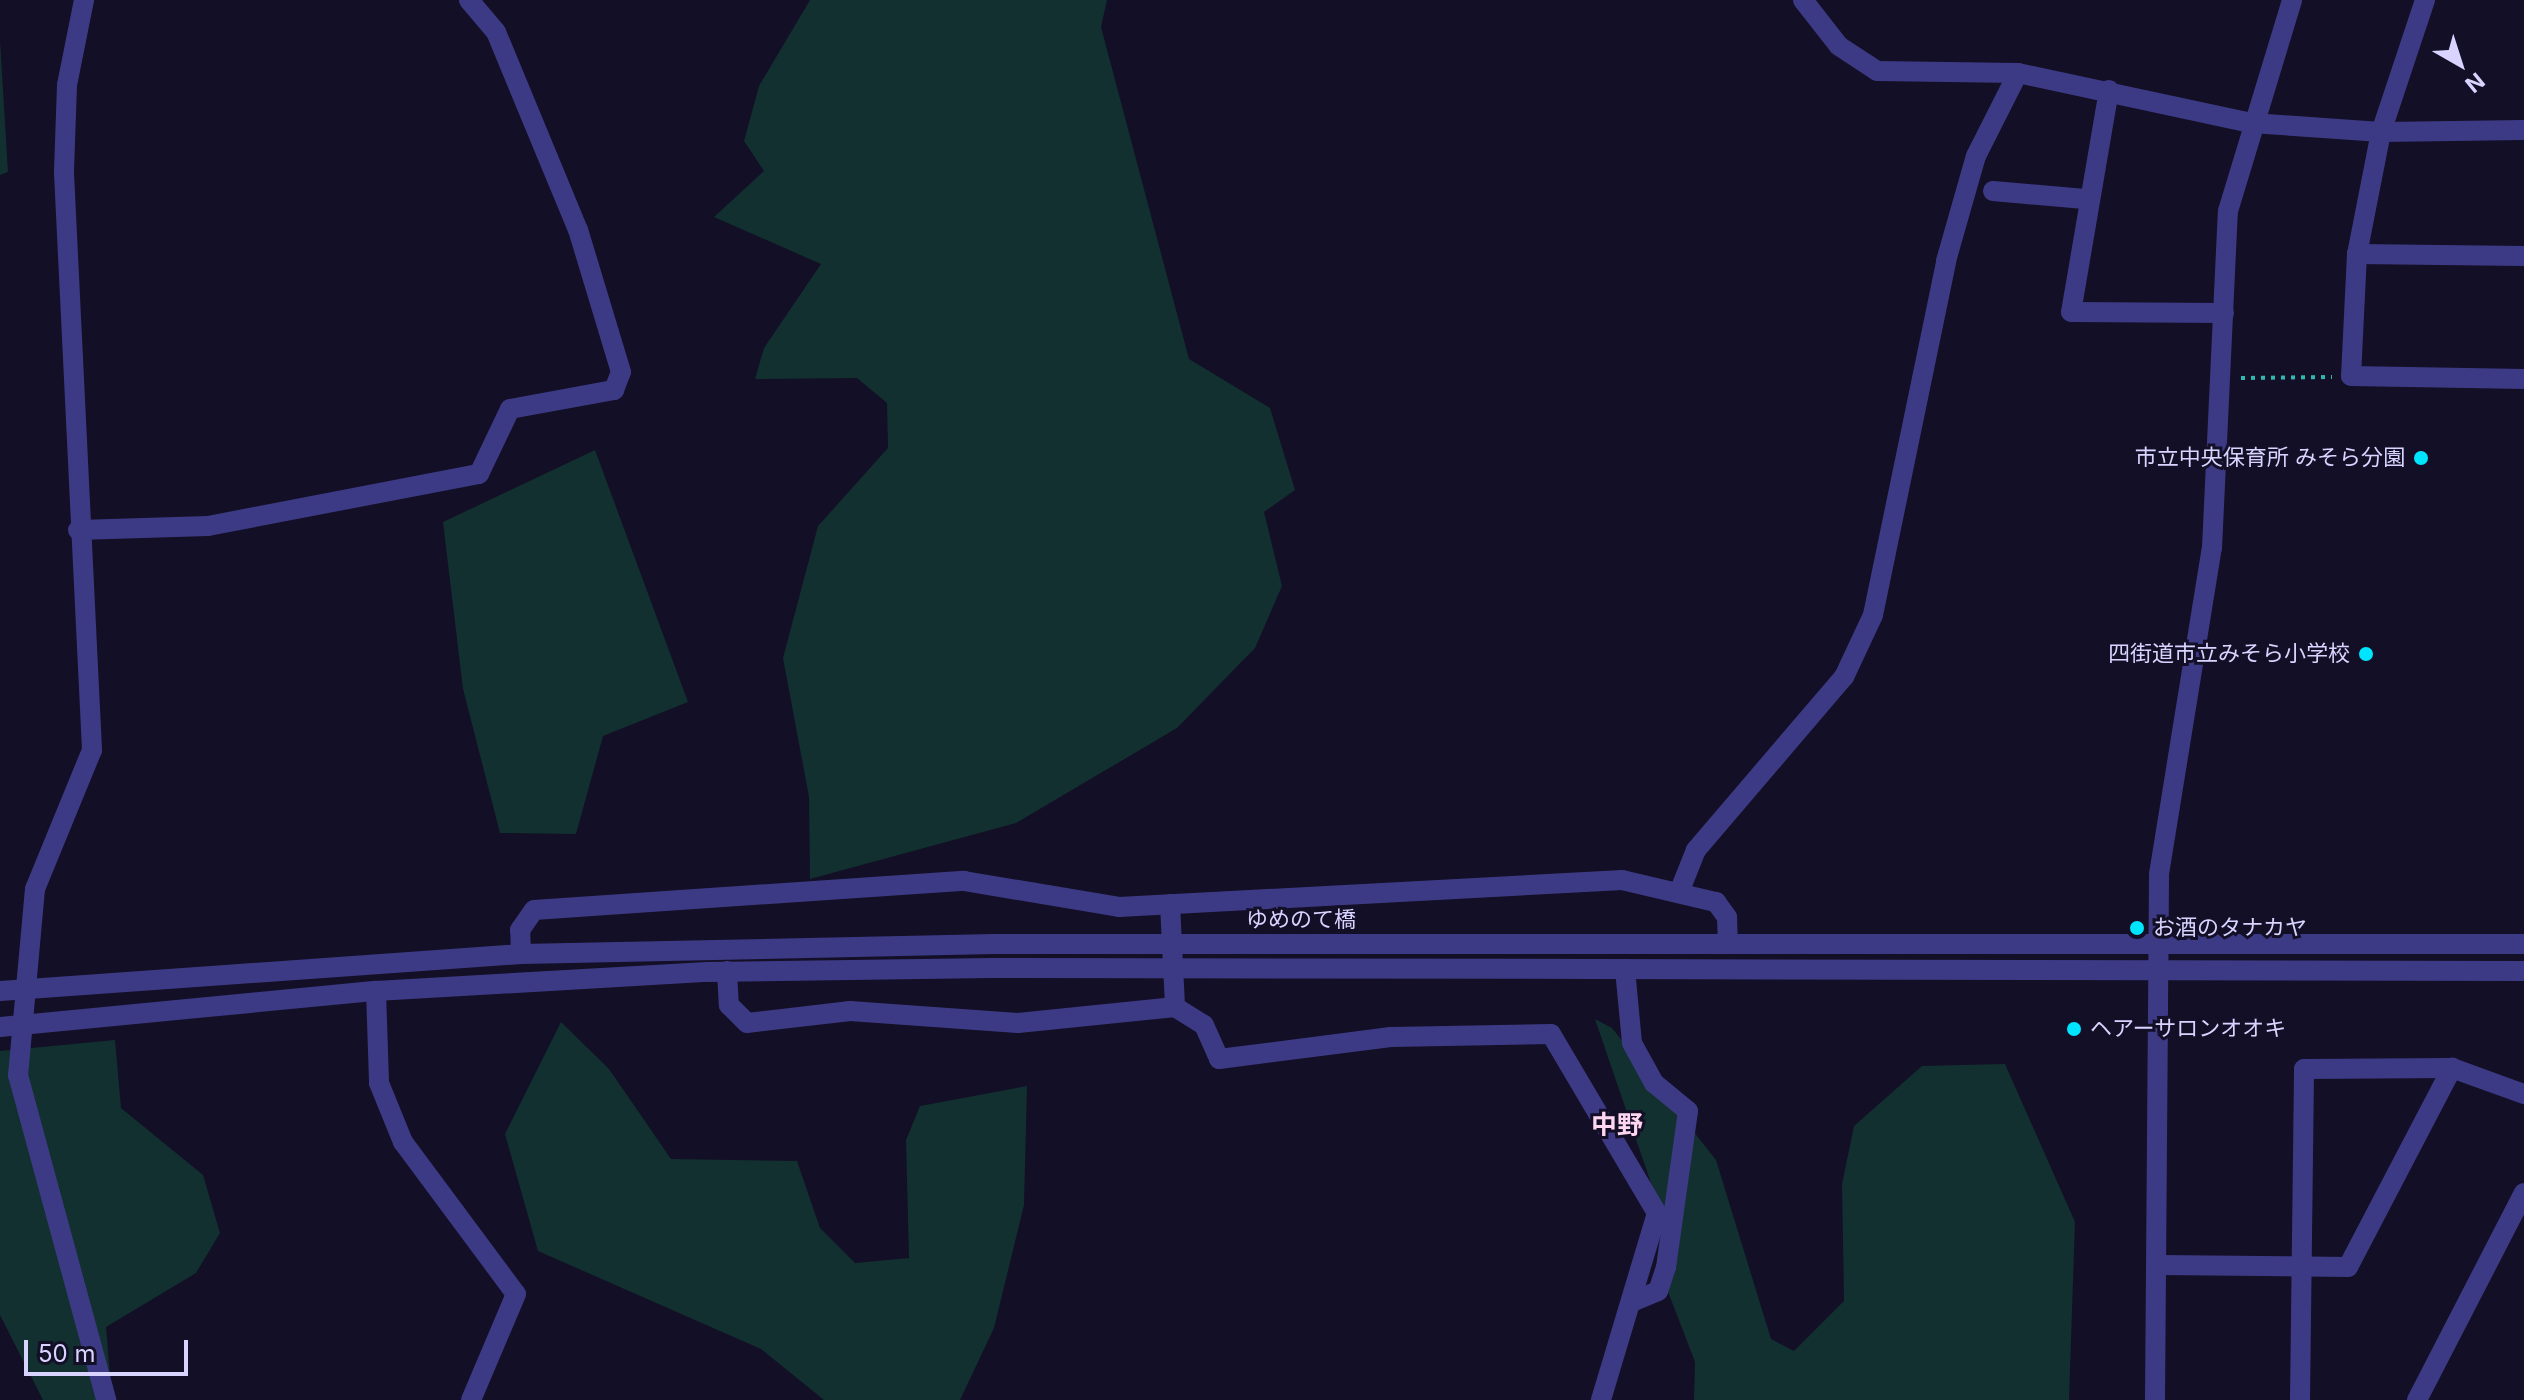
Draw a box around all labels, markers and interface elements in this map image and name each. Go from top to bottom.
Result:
north arrow [2420,24,2500,104]
text: N [2460,67,2490,98]
place label: 市立中央保育所 みそら分園 [2135,445,2405,471]
marker: 市立中央保育所 みそら分園 [2412,449,2430,467]
place label: 四街道市立みそら小学校 [2108,641,2350,667]
marker: 四街道市立みそら小学校 [2357,645,2375,663]
street label: ゆめのて橋 [1246,907,1356,933]
place label: お酒のタナカヤ [2153,915,2307,941]
marker: お酒のタナカヤ [2128,919,2146,937]
place label: ヘアーサロンオオキ [2090,1016,2287,1042]
marker: ヘアーサロンオオキ [2065,1020,2083,1038]
district label: 中野 [1591,1109,1643,1141]
scale bar [28,1324,192,1374]
text: 50 m [38,1339,96,1368]

